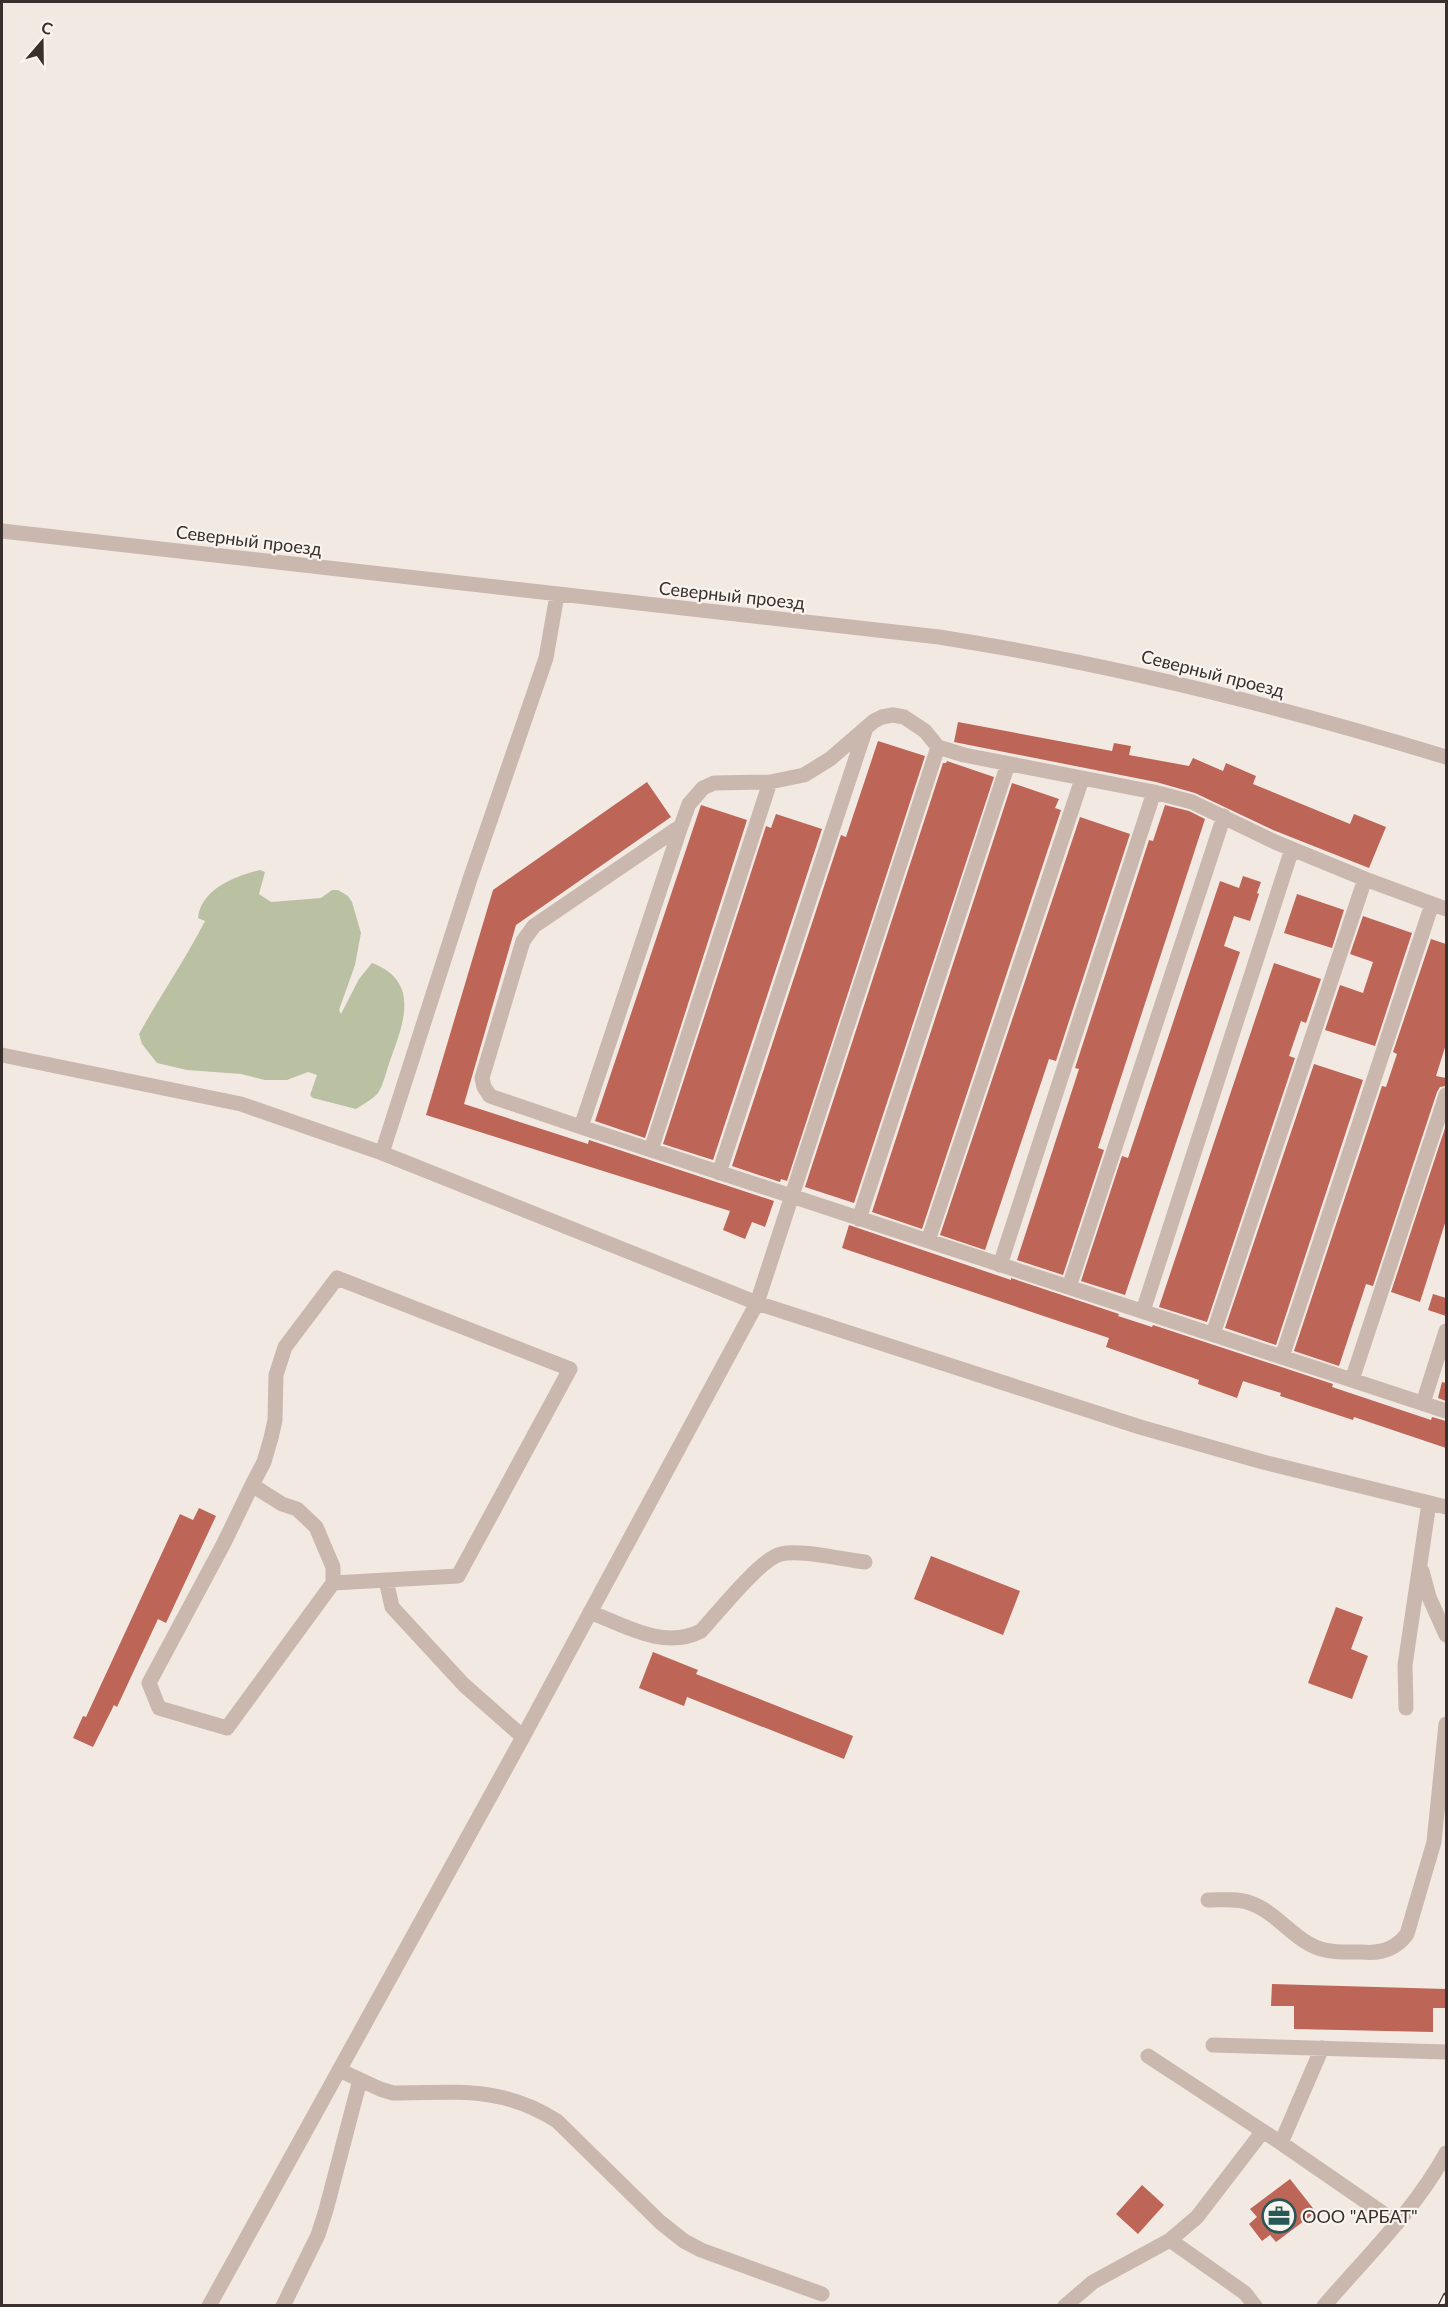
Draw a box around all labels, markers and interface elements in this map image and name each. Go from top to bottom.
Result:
north arrow [12,12,72,72]
text: С [39,17,56,38]
street label: Северный проезд [175,520,323,560]
street label: Северный проезд [658,576,806,614]
street label: Северный проезд [1139,645,1287,701]
office icon: ООО "АРБАТ" [1261,2198,1297,2234]
place label: ООО "АРБАТ" [1302,2205,1418,2227]

